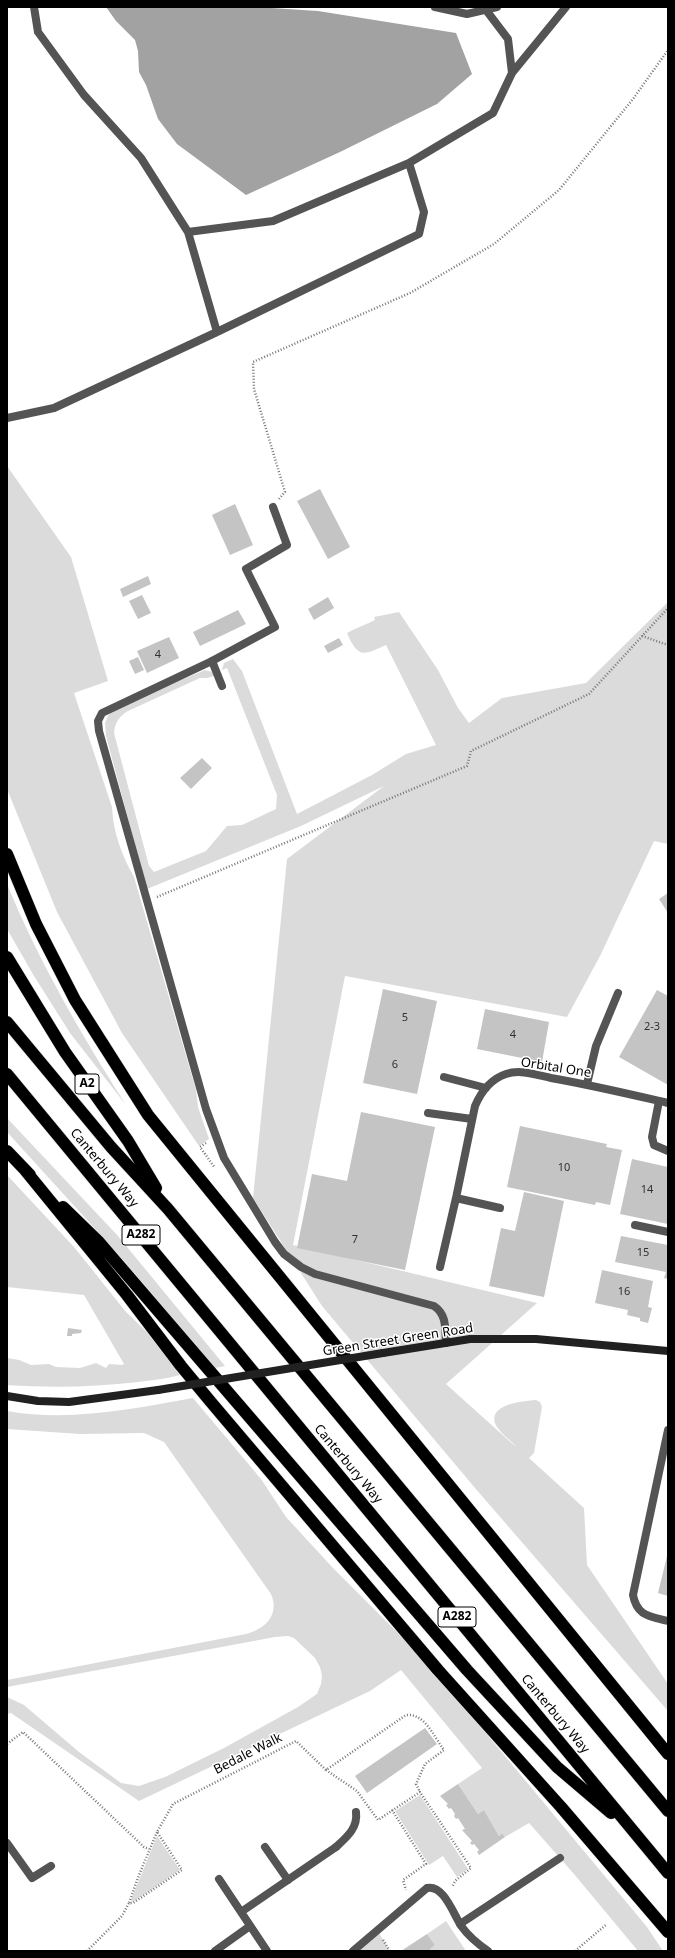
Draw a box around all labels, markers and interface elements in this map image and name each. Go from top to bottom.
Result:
house number: 4 [155,648,161,662]
house number: 5 [402,1011,408,1025]
house number: 2-3 [644,1020,660,1034]
house number: 4 [510,1028,516,1042]
street label: Orbital One [520,1055,592,1081]
house number: 6 [392,1058,398,1072]
road number: A2 [75,1074,99,1094]
street label: Canterbury Way [66,1125,142,1211]
house number: 10 [558,1161,570,1175]
house number: 14 [641,1183,653,1197]
road number: A282 [122,1225,160,1245]
house number: 7 [352,1233,358,1247]
house number: 15 [637,1246,649,1260]
house number: 16 [618,1285,630,1299]
street label: Green Street Green Road [322,1320,474,1360]
street label: Canterbury Way [310,1421,386,1507]
road number: A282 [438,1607,476,1627]
street label: Canterbury Way [517,1671,593,1757]
street label: Bedale Walk [211,1730,285,1778]

